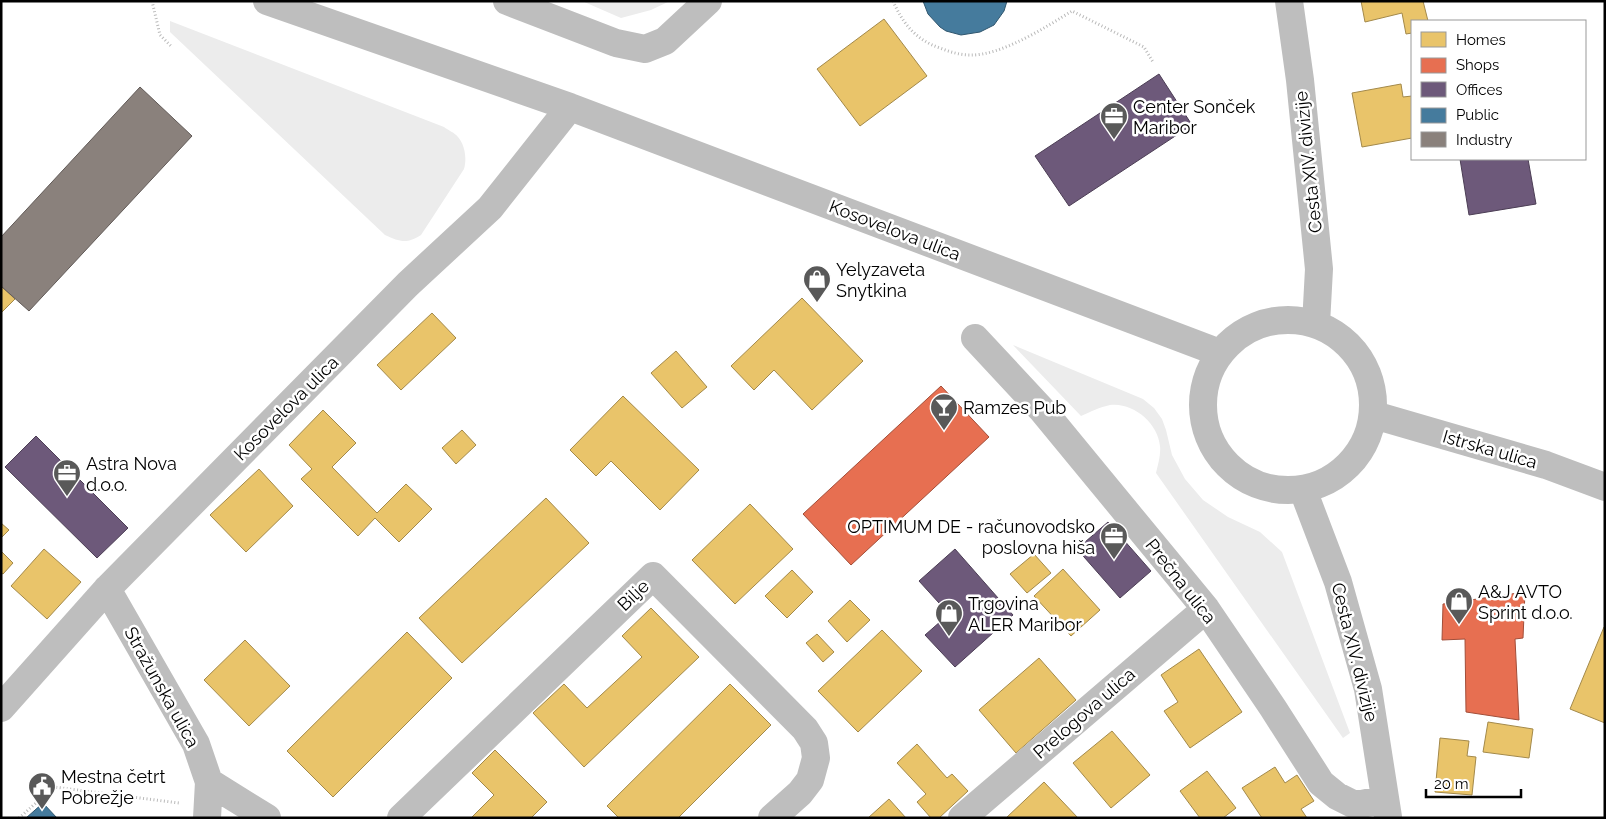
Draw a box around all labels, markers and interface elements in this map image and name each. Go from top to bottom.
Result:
legend [1411,20,1586,160]
text: Homes [1456,31,1506,49]
text: Shops [1456,56,1499,74]
text: Offices [1456,81,1503,99]
street label: Cesta XIV. divizije [1290,90,1326,234]
place label: Center Sonček Maribor [1133,96,1256,138]
office icon: Center Sonček Maribor [1099,101,1129,140]
text: Public [1456,106,1499,124]
text: Industry [1456,131,1512,149]
street label: Kosovelova ulica [826,195,964,265]
place label: Yelyzaveta Snytkina [836,259,925,301]
shop icon: Yelyzaveta Snytkina [802,264,832,303]
street label: Kosovelova ulica [229,351,343,465]
bar icon: Ramzes Pub [929,392,959,431]
place label: Ramzes Pub [963,397,1066,418]
street label: Istrska ulica [1440,426,1540,472]
place label: Astra Nova d.o.o. [86,453,177,495]
office icon: Astra Nova d.o.o. [52,458,82,497]
place label: OPTIMUM DE - računovodsko poslovna hiša [847,516,1095,558]
office icon: OPTIMUM DE - računovodsko poslovna hiša [1099,521,1129,560]
street label: Prečna ulica [1141,534,1221,628]
street label: Bilje [613,575,653,615]
street label: Cesta XIV. divizije [1328,580,1383,724]
place label: A&J AVTO Sprint d.o.o. [1478,581,1573,623]
shop icon: A&J AVTO Sprint d.o.o. [1444,586,1474,625]
place label: Trgovina ALER Maribor [968,593,1083,635]
shop icon: Trgovina ALER Maribor [934,598,964,637]
street label: Stražunska ulica [120,623,204,751]
street label: Prelogova ulica [1029,663,1139,763]
place label: Mestna četrt Pobrežje [61,766,165,808]
scale bar [1426,766,1521,798]
public building icon: Mestna četrt Pobrežje [27,771,57,810]
text: 20 m [1434,775,1469,793]

